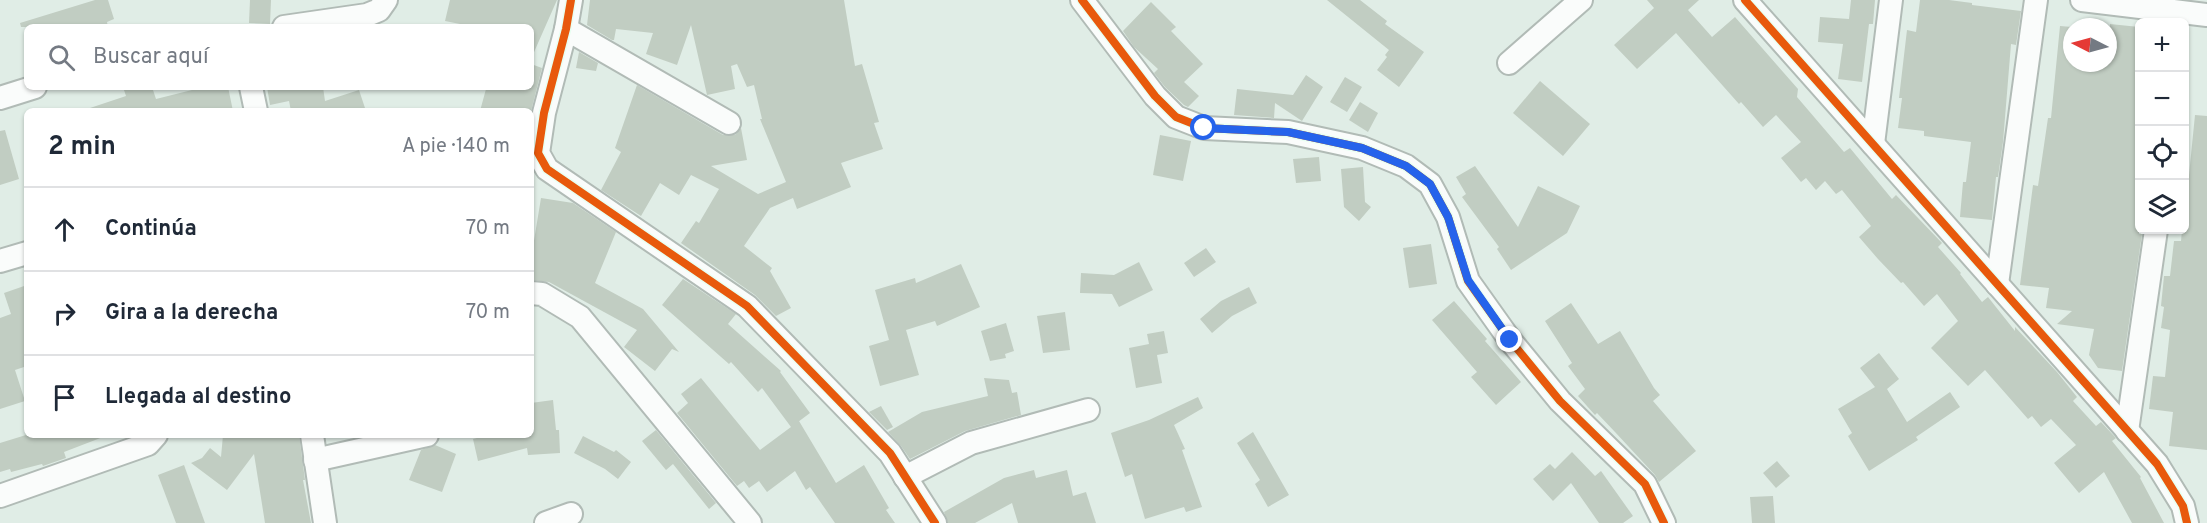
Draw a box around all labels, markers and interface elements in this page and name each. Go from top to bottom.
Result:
north arrow [2063,18,2117,72]
map controls [2135,18,2189,234]
button: + [2135,18,2189,72]
search box [24,24,534,90]
icon: search [45,41,78,74]
text: Buscar aquí [93,44,209,71]
button: − [2135,72,2189,126]
route start [1190,114,1216,140]
button: locate [2135,126,2189,180]
text: 2 min [48,131,116,164]
text: A pie · 140 m [402,134,510,160]
button: layers [2135,180,2189,234]
icon: ahead [48,213,81,246]
text: Continúa [105,216,197,243]
text: 70 m [466,216,510,242]
icon: right [48,297,81,330]
text: Gira a la derecha [105,300,278,327]
text: 70 m [466,300,510,326]
route end [1496,326,1522,352]
icon: arrive [48,381,81,414]
text: Llegada al destino [105,384,291,411]

